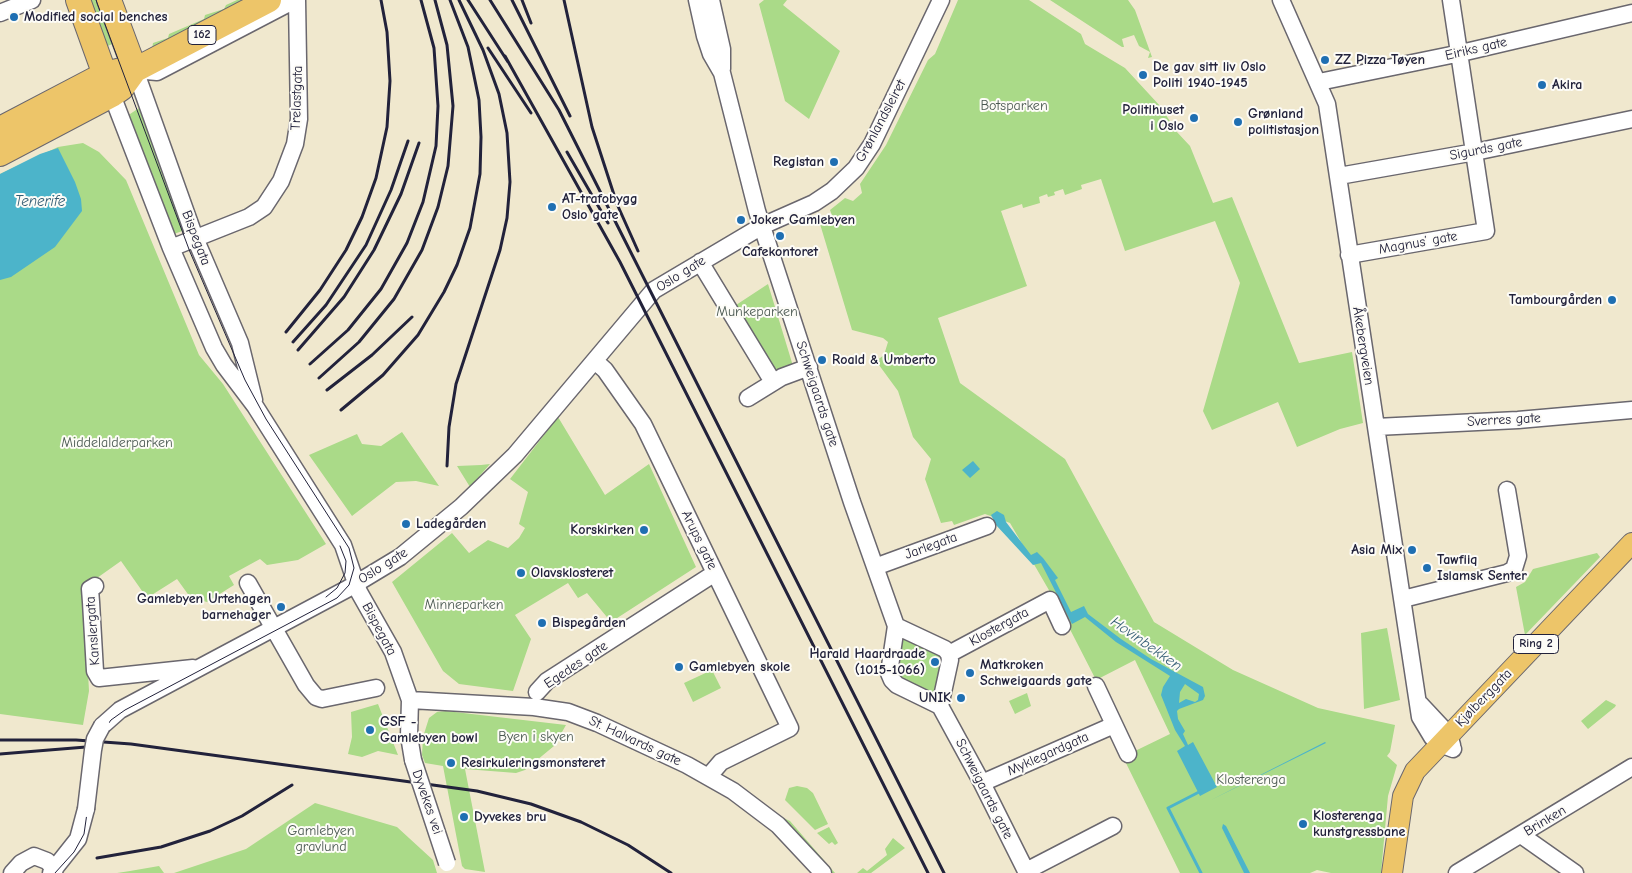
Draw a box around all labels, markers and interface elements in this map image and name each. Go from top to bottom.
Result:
place label: Modified social benches [24,9,167,25]
marker: Modified social benches [8,11,20,23]
road number: 162 [188,26,216,44]
street label: Eiriks gate [1443,34,1509,64]
place label: ZZ Pizza Tøyen [1335,52,1425,68]
marker: ZZ Pizza Tøyen [1319,54,1331,66]
place label: De gav sitt liv Oslo Politi 1940-1945 [1153,59,1266,92]
street label: Trelastgata [287,65,307,131]
marker: De gav sitt liv Oslo Politi 1940-1945 [1137,69,1149,81]
street label: Grønlandsleiret [852,77,910,165]
place label: Akira [1552,77,1582,93]
marker: Akira [1536,79,1548,91]
park label: Botsparken [980,98,1048,114]
place label: Politihuset i Oslo [1122,102,1184,134]
place label: Grønland politistasjon [1248,106,1319,138]
marker: Politihuset i Oslo [1188,112,1200,124]
marker: Grønland politistasjon [1232,116,1244,128]
street label: Sigurds gate [1448,134,1524,164]
place label: Registan [773,154,824,170]
marker: Registan [828,156,840,168]
place label: AT-trafobygg Oslo gate [562,191,638,223]
water label: Tenerife [15,193,65,211]
marker: AT-trafobygg Oslo gate [546,201,558,213]
street label: Bispegata [178,208,214,268]
place label: Joker Gamlebyen [751,212,855,228]
marker: Joker Gamlebyen [735,214,747,226]
street label: Magnus’ gate [1377,228,1459,258]
marker: Cafekontoret [774,230,786,242]
place label: Cafekontoret [742,244,818,260]
street label: Oslo gate [653,252,709,296]
place label: Tambourgården [1509,292,1602,308]
marker: Tambourgården [1606,294,1618,306]
park label: Munkeparken [716,304,798,320]
street label: Åkebergveien [1349,306,1377,386]
street label: Schweigaards gate [792,339,842,449]
place label: Roald & Umberto [832,352,936,368]
marker: Roald & Umberto [816,354,828,366]
street label: Sverres gate [1467,410,1541,430]
park label: Middelalderparken [61,435,173,451]
street label: Arups gate [677,508,721,572]
place label: Ladegården [416,516,486,532]
marker: Ladegården [400,518,412,530]
place label: Korskirken [570,522,634,538]
marker: Korskirken [638,524,650,536]
street label: Jarlegata [902,529,960,563]
place label: Asia Mix [1351,542,1402,558]
street label: Oslo gate [355,544,411,588]
marker: Asia Mix [1406,544,1418,556]
place label: Tawfiiq Islamsk Senter [1437,552,1527,584]
marker: Tawfiiq Islamsk Senter [1421,562,1433,574]
place label: Olavsklosteret [531,565,613,581]
marker: Olavsklosteret [515,567,527,579]
place label: Gamlebyen Urtehagen barnehager [137,591,271,624]
street label: Kanslergata [82,596,104,666]
park label: Minneparken [425,597,503,613]
street label: Bispegata [358,600,400,658]
marker: Gamlebyen Urtehagen barnehager [275,601,287,613]
street label: Klostergata [966,604,1032,650]
water label: Hovinbekken [1107,613,1185,675]
place label: Bispegården [552,615,626,631]
marker: Bispegården [536,617,548,629]
road number: Ring 2 [1514,634,1558,654]
street label: Egedes gate [541,638,611,692]
place label: Harald Haardraade (1015-1066) [810,646,925,679]
marker: Harald Haardraade (1015-1066) [929,656,941,668]
place label: Matkroken Schweigaards gate [980,657,1092,690]
place label: Gamlebyen skole [689,659,790,675]
marker: Gamlebyen skole [673,661,685,673]
street label: Kjølberggata [1452,665,1516,731]
marker: Matkroken Schweigaards gate [964,667,976,679]
place label: UNIK [919,690,951,706]
marker: UNIK [955,692,967,704]
street label: St. Halvards gate [586,712,684,770]
place label: GSF - Gamlebyen bowl [380,714,478,746]
marker: GSF - Gamlebyen bowl [364,724,376,736]
park label: Byen i skyen [498,729,574,745]
street label: Myklegardgata [1005,729,1091,779]
street label: Schweigaards gate [951,736,1017,842]
place label: Resirkuleringsmonsteret [461,755,605,771]
marker: Resirkuleringsmonsteret [445,757,457,769]
street label: Dyvekes vei [408,767,446,837]
park label: Klosterenga [1216,772,1286,788]
street label: Brinken [1521,802,1569,840]
place label: Klosterenga kunstgressbane [1313,808,1405,840]
place label: Dyvekes bru [474,809,546,825]
marker: Dyvekes bru [458,811,470,823]
marker: Klosterenga kunstgressbane [1297,818,1309,830]
park label: Gamlebyen gravlund [287,823,355,856]

